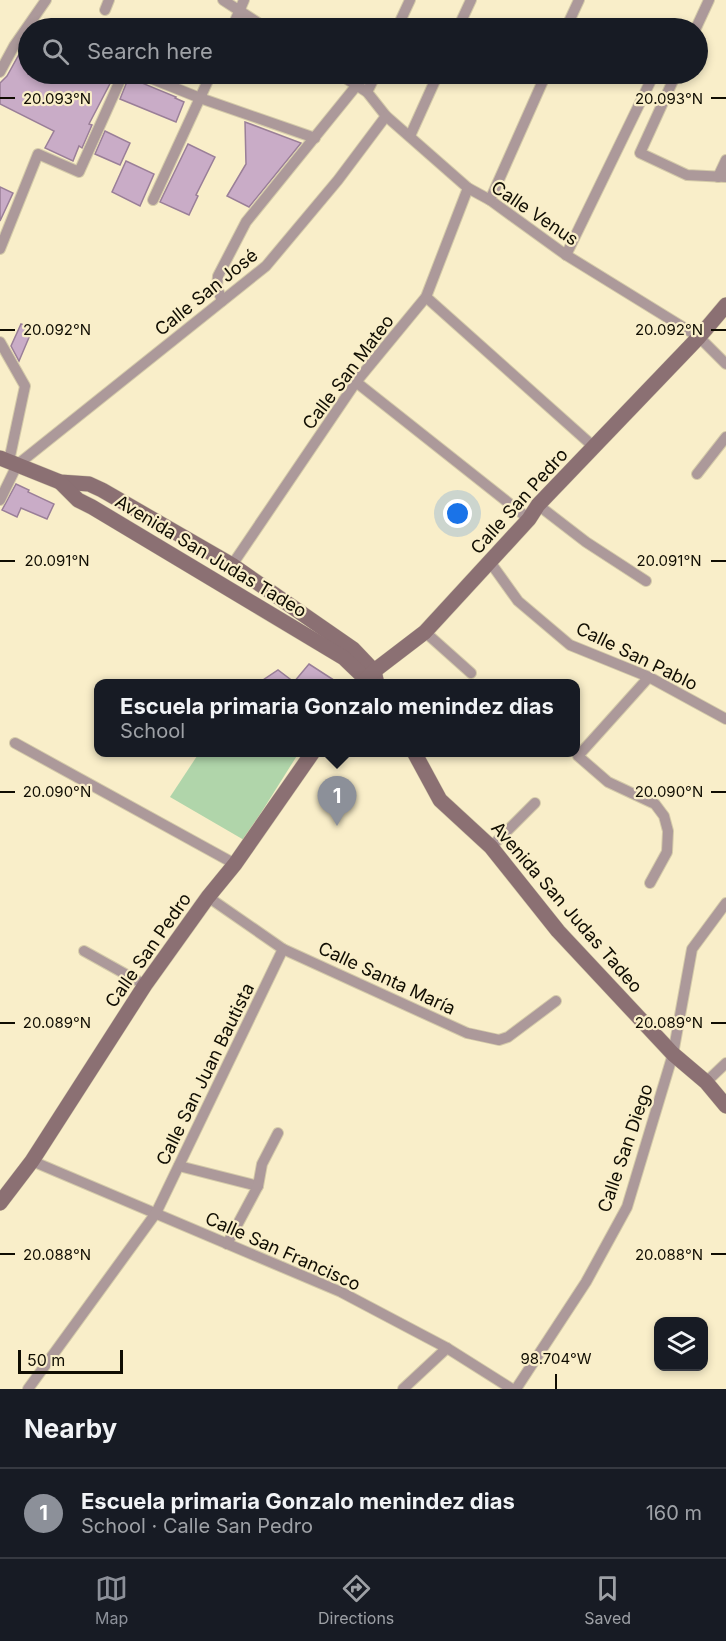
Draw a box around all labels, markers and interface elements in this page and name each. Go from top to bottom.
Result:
search box [18,18,708,84]
icon: search [39,35,72,68]
text: Search here [87,38,213,64]
text: 20.093°N [23,89,91,108]
text: 20.093°N [635,89,703,108]
street label: Calle Venus [488,176,582,250]
street label: Calle San José [150,244,262,340]
street label: Calle San Mateo [298,310,398,434]
text: 20.092°N [23,320,91,339]
text: 20.092°N [635,320,703,339]
street label: Calle San Pedro [466,444,572,558]
street label: Avenida San Judas Tadeo [112,491,310,621]
your location [443,499,472,528]
text: 20.091°N [24,551,90,570]
text: 20.091°N [636,551,702,570]
street label: Calle San Pablo [573,617,701,695]
popup [94,679,580,757]
text: Escuela primaria Gonzalo menindez dias [120,693,554,719]
text: School [120,719,185,743]
pin: 1 [318,776,356,826]
text: 20.090°N [23,782,91,801]
text: 20.090°N [635,782,703,801]
street label: Avenida San Judas Tadeo [487,817,647,997]
street label: Calle San Pedro [101,889,195,1011]
street label: Calle Santa María [315,937,459,1019]
street label: Calle San Juan Bautista [152,980,258,1168]
text: 20.089°N [23,1013,91,1032]
text: 20.089°N [635,1013,703,1032]
street label: Calle San Diego [593,1081,657,1215]
street label: Calle San Francisco [202,1207,364,1295]
text: 20.088°N [23,1245,91,1264]
text: 20.088°N [635,1245,703,1264]
map controls [654,1317,708,1371]
button: layers [654,1317,708,1371]
scale bar [18,1347,123,1374]
text: 98.704°W [520,1349,592,1368]
text: 50 m [27,1350,65,1370]
text: Nearby [24,1413,117,1444]
text: Escuela primaria Gonzalo menindez dias [81,1488,515,1514]
text: 1 [39,1501,48,1525]
text: 160 m [646,1501,702,1525]
text: School · Calle San Pedro [81,1514,313,1538]
tab: Map [95,1572,128,1628]
tab: Directions [318,1572,394,1628]
tab: Saved [584,1572,631,1628]

